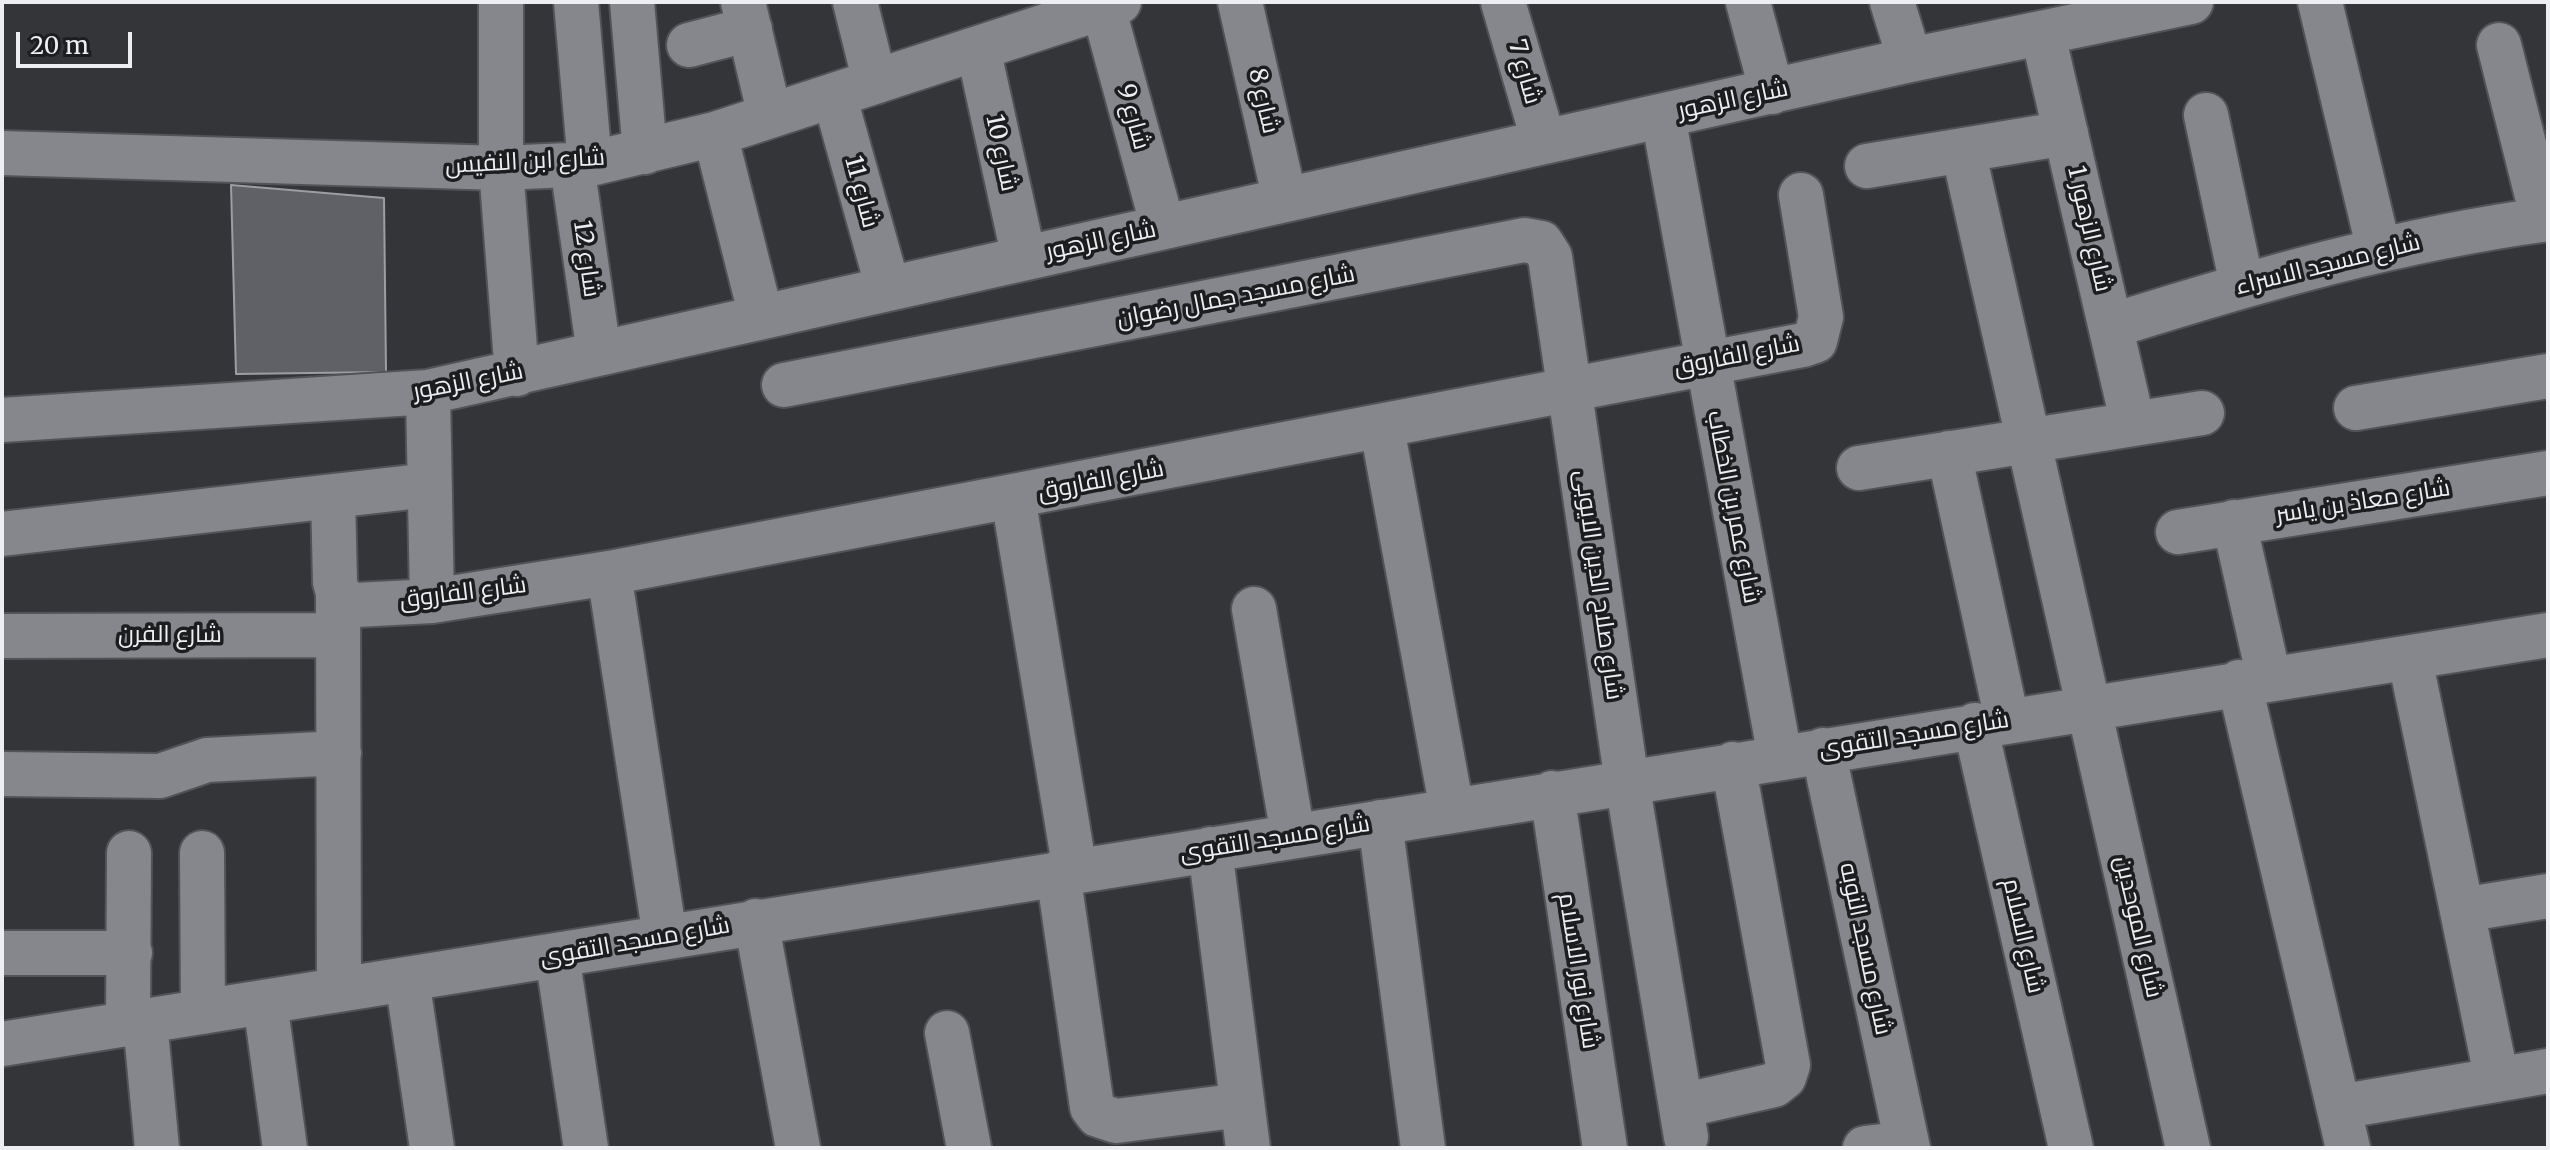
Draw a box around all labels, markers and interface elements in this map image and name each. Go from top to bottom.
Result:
scale bar [20,16,136,66]
text: 20 m [30,30,89,61]
street label: شارع 7 [1501,36,1547,108]
street label: شارع 8 [1241,65,1285,137]
street label: شارع الزهور [1675,74,1791,126]
street label: شارع 9 [1110,81,1156,153]
street label: شارع 10 [979,112,1023,194]
street label: شارع ابن النفيس [444,143,606,181]
street label: شارع 11 [838,153,884,231]
street label: شارع الزهور 1 [2061,163,2117,295]
street label: شارع الزهور [1043,215,1159,267]
street label: شارع 12 [566,219,606,299]
street label: شارع مسجد الاسراء [2233,228,2423,302]
street label: شارع مسجد جمال رضوان [1115,260,1357,334]
street label: شارع الفاروق [1672,330,1802,382]
street label: شارع الزهور [410,357,526,407]
street label: شارع عمر بن الخطاب [1700,408,1766,606]
street label: شارع الفاروق [1036,455,1166,507]
street label: شارع صلاح الدين الايوبى [1568,468,1628,702]
street label: شارع معاذ بن ياسر [2274,474,2452,530]
street label: شارع الفاروق [398,571,528,615]
street label: شارع الفرن [118,621,222,649]
street label: شارع مسجد التقوى [1817,706,2011,764]
street label: شارع مسجد التقوى [1178,810,1372,868]
street label: شارع الموحدين [2108,853,2168,1001]
street label: شارع مسجد التوبه [1833,860,1897,1038]
street label: شارع السلام [1996,876,2050,996]
street label: شارع نور الاسلام [1551,891,1605,1051]
street label: شارع مسجد التقوى [538,911,732,973]

